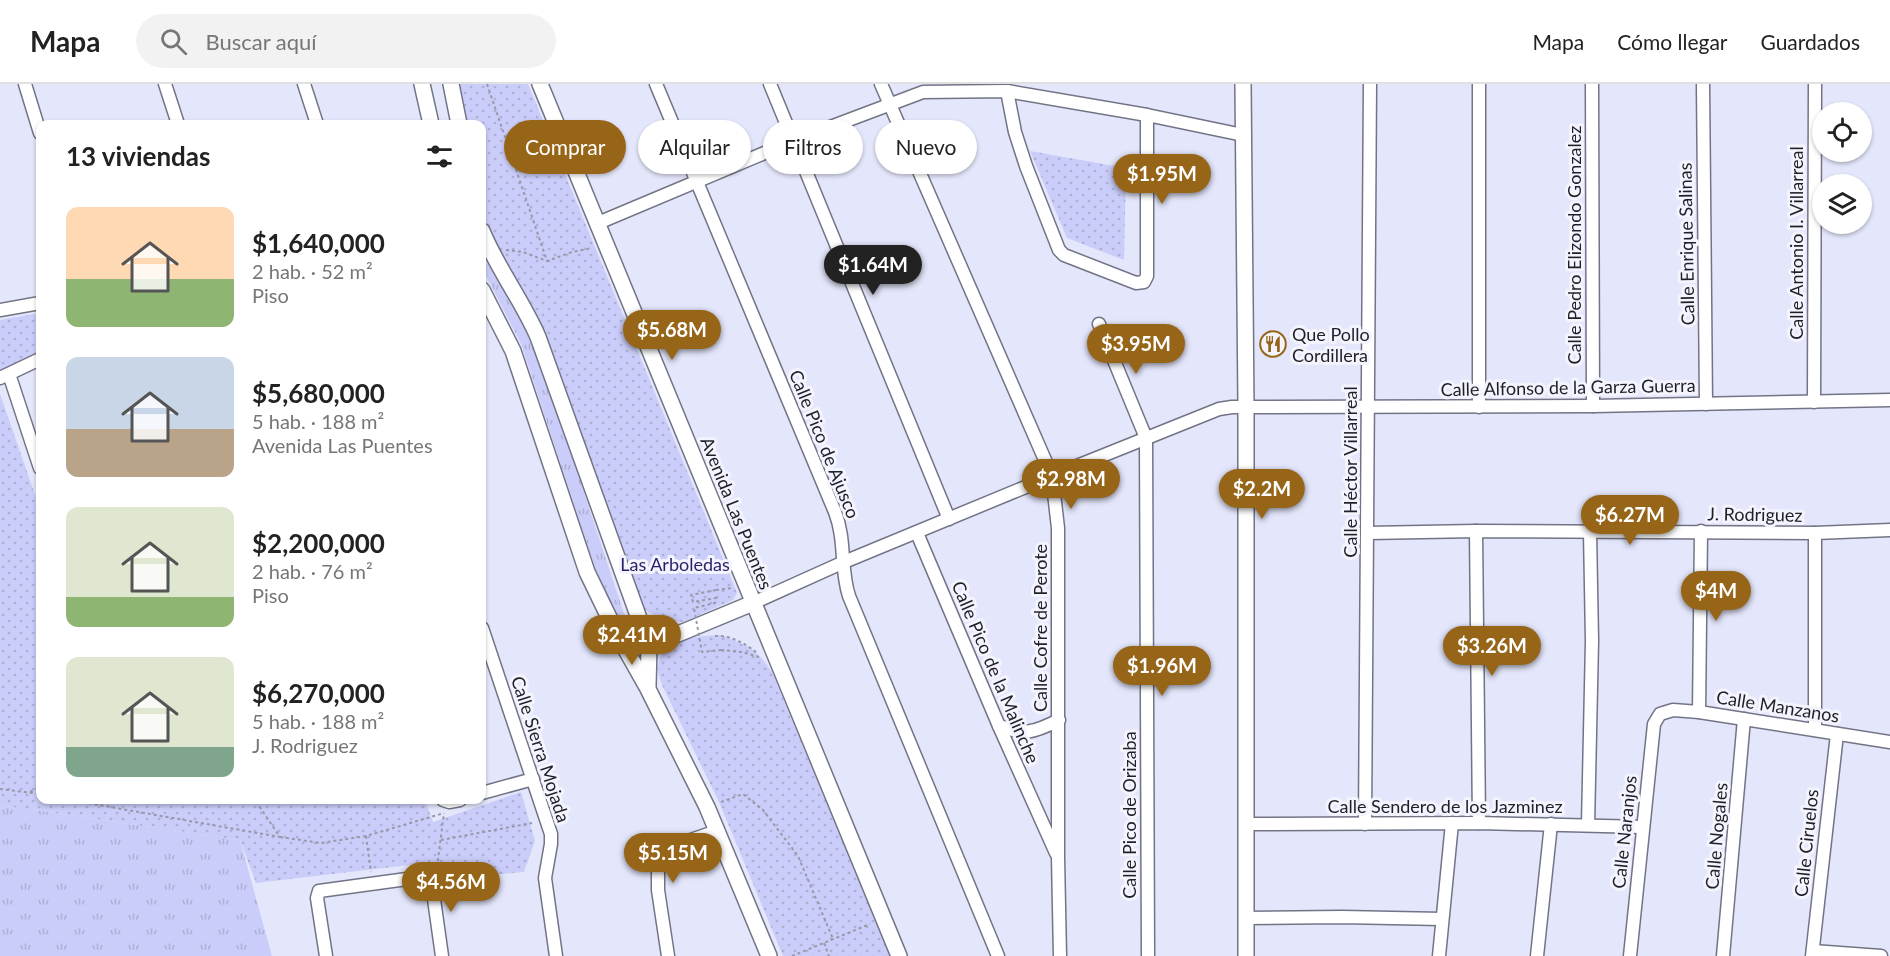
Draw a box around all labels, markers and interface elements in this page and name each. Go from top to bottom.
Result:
search box [136,14,556,68]
text: Mapa [30,24,100,58]
icon: search [157,25,190,58]
text: Buscar aquí [205,28,317,55]
text: Mapa [1532,29,1584,54]
text: Cómo llegar [1617,29,1728,54]
text: Guardados [1761,29,1860,54]
map controls [1812,102,1872,234]
button: locate [1812,102,1872,162]
chip: Comprar [504,120,626,174]
chip: Alquilar [638,120,751,174]
chip: Filtros [763,120,863,174]
chip: Nuevo [875,120,977,174]
street label: Calle Pedro Elizondo Gonzalez [1563,126,1585,364]
text: 13 viviendas [66,140,210,172]
icon: filters [423,140,456,173]
street label: Calle Antonio I. Villarreal [1785,146,1807,340]
pin: $1.95M [1113,154,1211,205]
text: $1.95M [1127,161,1197,185]
street label: Calle Enrique Salinas [1674,162,1698,326]
button: layers [1812,174,1872,234]
text: $1,640,000 [252,227,385,259]
icon: home [114,231,186,303]
pin: $1.64M [824,245,922,296]
text: $1.64M [838,252,908,276]
text: 2 hab. · 52 m² [252,259,373,283]
text: Piso [252,283,289,307]
pin: $5.68M [623,310,721,361]
text: $5.68M [637,317,707,341]
place label: Que Pollo Cordillera [1292,323,1370,366]
pin: $3.95M [1087,324,1185,375]
restaurant icon: Que Pollo Cordillera [1258,329,1288,359]
text: $3.95M [1101,331,1171,355]
street label: Calle Pico de Ajusco [785,366,865,522]
street label: Calle Alfonso de la Garza Guerra [1440,374,1696,400]
text: $5,680,000 [252,377,385,409]
icon: home [114,381,186,453]
street label: Calle Héctor Villarreal [1339,386,1361,558]
text: 5 hab. · 188 m² [252,409,384,433]
text: Avenida Las Puentes [252,433,433,457]
street label: Avenida Las Puentes [696,434,778,593]
pin: $2.98M [1022,459,1120,510]
text: $2.98M [1036,466,1106,490]
pin: $2.2M [1220,469,1304,520]
text: $2.2M [1233,476,1291,500]
pin: $6.27M [1581,495,1679,546]
text: $6.27M [1595,502,1665,526]
street label: J. Rodriguez [1707,502,1803,526]
text: $2,200,000 [252,527,385,559]
icon: home [114,531,186,603]
street label: Calle Cofre de Perote [1029,544,1051,712]
park label: Las Arboledas [620,553,730,575]
text: 2 hab. · 76 m² [252,559,373,583]
pin: $4M [1687,571,1745,622]
street label: Calle Pico de la Malinche [948,577,1044,767]
text: $4M [1695,578,1737,602]
text: Piso [252,583,289,607]
pin: $2.41M [583,615,681,666]
text: $2.41M [597,622,667,646]
pin: $3.26M [1443,626,1541,677]
text: $3.26M [1457,633,1527,657]
pin: $1.96M [1113,646,1211,697]
text: $1.96M [1127,653,1197,677]
street label: Calle Sierra Mojada [507,673,575,825]
text: $6,270,000 [252,677,385,709]
icon: home [114,681,186,753]
street label: Calle Manzanos [1715,685,1841,727]
text: 5 hab. · 188 m² [252,709,384,733]
street label: Calle Pico de Orizaba [1118,731,1140,899]
text: J. Rodriguez [252,733,358,757]
street label: Calle Naranjos [1607,774,1641,890]
street label: Calle Nogales [1700,782,1732,890]
street label: Calle Ciruelos [1789,788,1823,898]
street label: Calle Sendero de los Jazminez [1327,795,1563,817]
pin: $5.15M [624,833,722,884]
text: $5.15M [638,840,708,864]
pin: $4.56M [402,862,500,913]
text: $4.56M [416,869,486,893]

